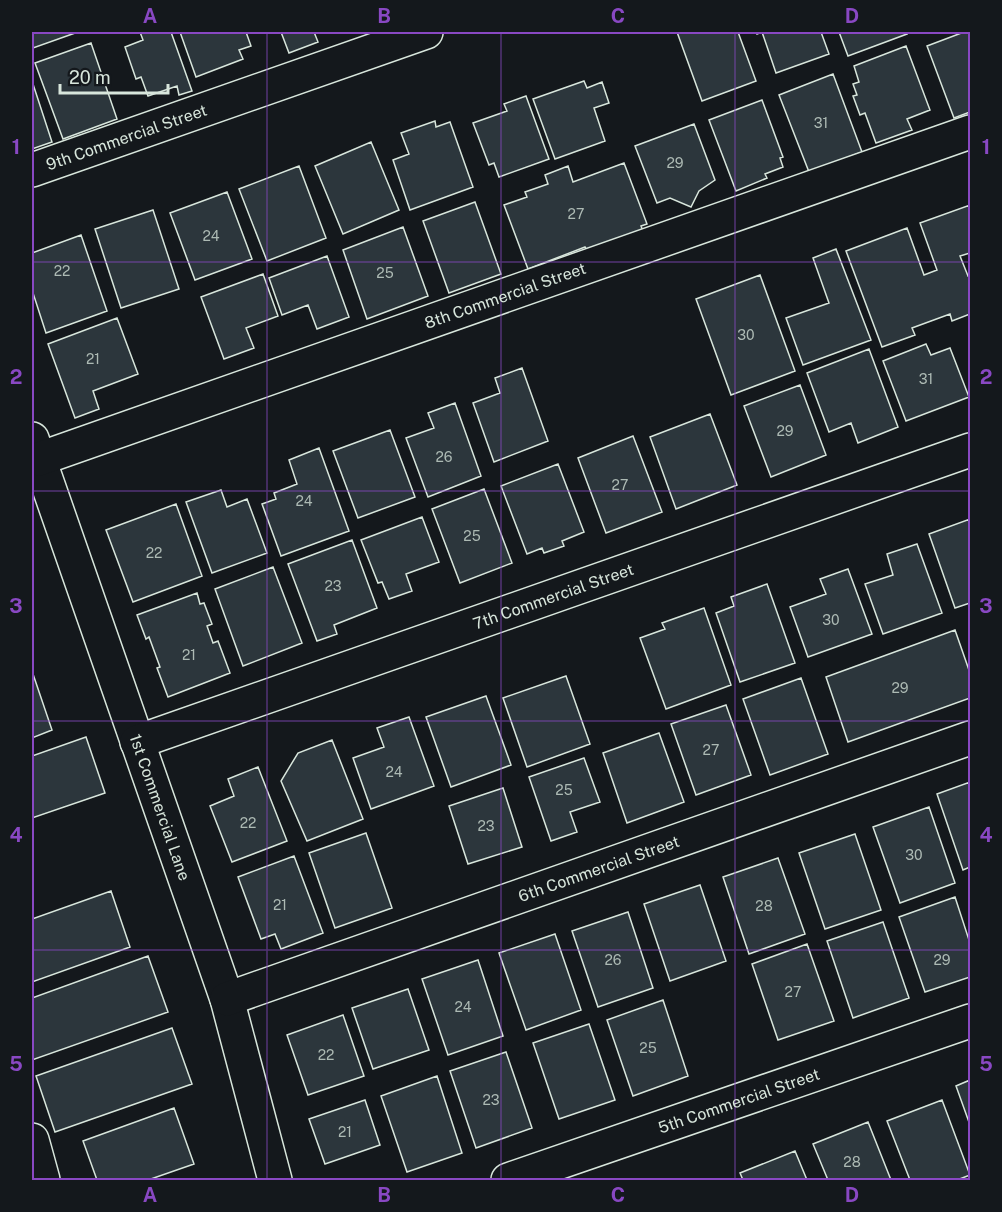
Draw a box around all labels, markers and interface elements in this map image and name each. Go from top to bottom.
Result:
text: A [143,4,157,28]
text: B [377,4,391,28]
text: C [611,4,625,28]
text: D [845,4,859,28]
scale bar [60,57,168,95]
text: 20 m [69,67,111,88]
street label: 9th Commercial Street [44,100,210,174]
house number: 31 [814,115,828,131]
text: 1 [12,135,20,159]
text: 1 [982,135,990,159]
house number: 29 [666,155,684,171]
house number: 27 [568,206,584,222]
house number: 24 [202,228,220,244]
street label: 8th Commercial Street [422,259,588,333]
house number: 22 [54,263,70,279]
house number: 25 [376,265,394,281]
house number: 30 [737,327,755,343]
house number: 21 [86,351,100,367]
text: 2 [10,365,22,389]
text: 2 [980,365,992,389]
house number: 31 [919,371,933,387]
house number: 29 [776,423,794,439]
house number: 26 [435,449,453,465]
house number: 27 [612,477,628,493]
house number: 24 [295,493,313,509]
house number: 25 [463,528,481,544]
house number: 22 [146,545,162,561]
street label: 7th Commercial Street [470,560,636,633]
house number: 23 [324,578,342,594]
text: 3 [9,594,23,618]
text: 3 [979,594,993,618]
house number: 30 [822,612,840,628]
house number: 21 [182,647,196,663]
house number: 29 [891,680,909,696]
street label: 1st Commercial Lane [126,732,194,883]
house number: 27 [703,742,719,758]
house number: 24 [385,764,403,780]
house number: 25 [555,782,573,798]
house number: 22 [240,815,256,831]
house number: 23 [477,818,495,834]
text: 4 [9,823,23,847]
text: 4 [979,823,993,847]
street label: 6th Commercial Street [516,832,682,906]
house number: 30 [905,847,923,863]
house number: 21 [273,897,287,913]
house number: 28 [755,898,773,914]
house number: 26 [604,952,622,968]
house number: 29 [933,952,951,968]
house number: 27 [785,984,801,1000]
house number: 24 [454,999,472,1015]
house number: 25 [639,1040,657,1056]
house number: 22 [318,1047,334,1063]
text: 5 [9,1052,23,1076]
text: 5 [979,1052,993,1076]
street label: 5th Commercial Street [656,1064,822,1138]
house number: 23 [482,1092,500,1108]
house number: 21 [338,1124,352,1140]
house number: 28 [843,1154,861,1170]
text: A [143,1183,157,1207]
text: B [377,1183,391,1207]
text: C [611,1183,625,1207]
text: D [845,1183,859,1207]

